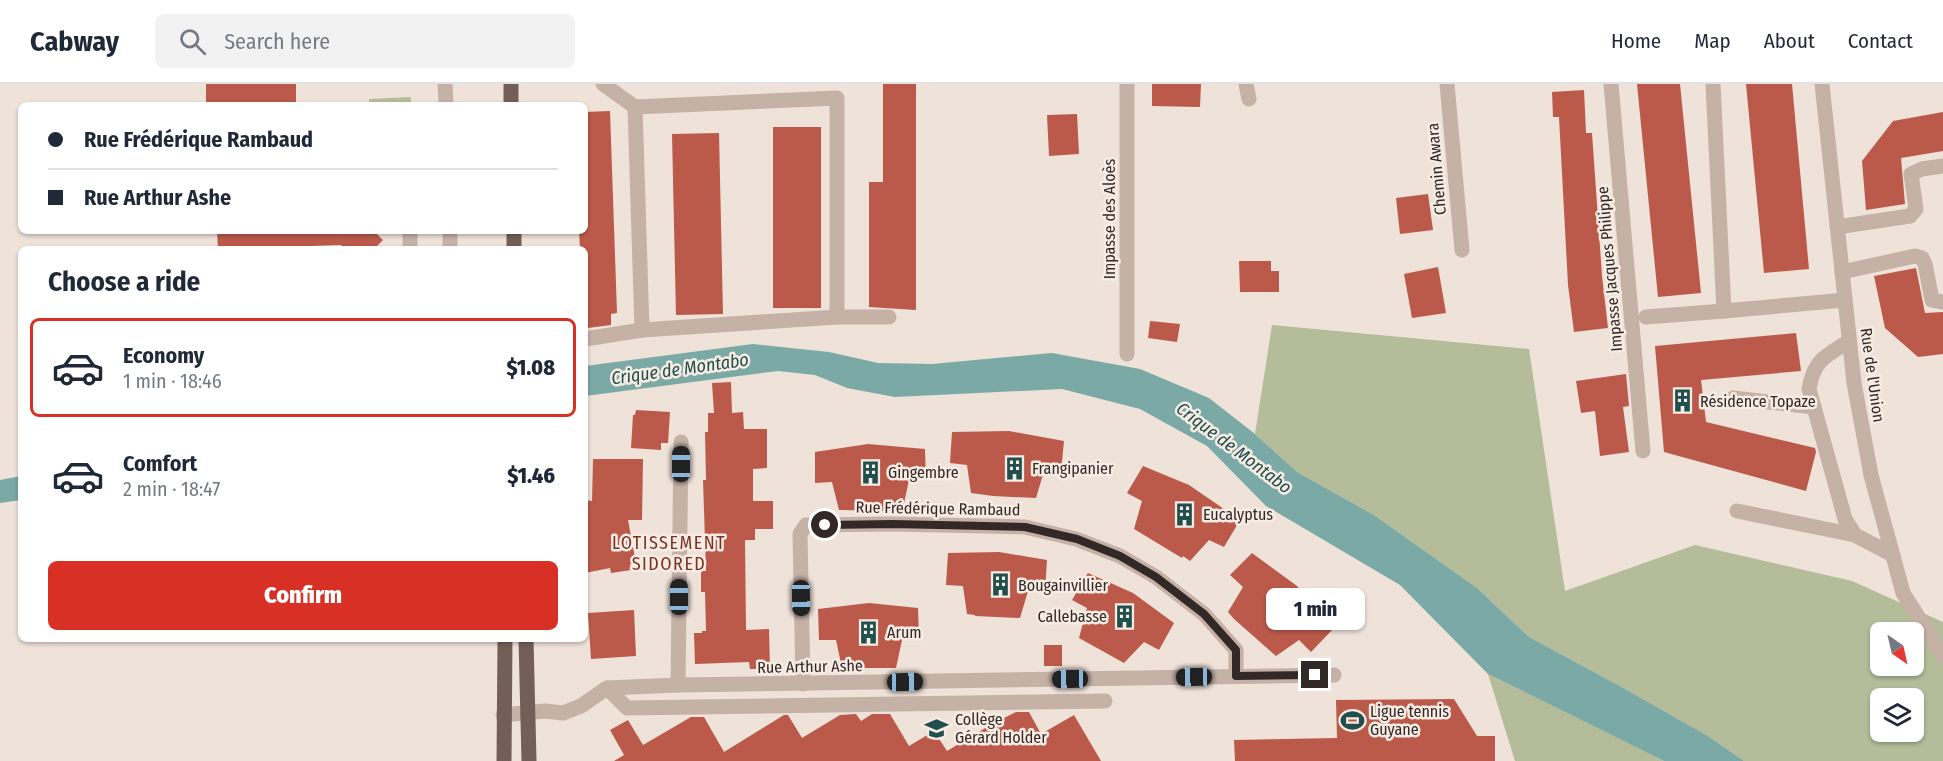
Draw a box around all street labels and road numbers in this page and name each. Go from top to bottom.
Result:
street label: Chemin Awara [1423,122,1450,216]
street label: Impasse des Aloès [1100,159,1119,279]
street label: Impasse Jacques Philippe [1593,186,1626,352]
street label: Rue de l'Union [1856,327,1889,423]
street label: Rue Frédérique Rambaud [855,498,1021,519]
street label: Rue Arthur Ashe [757,656,863,677]

